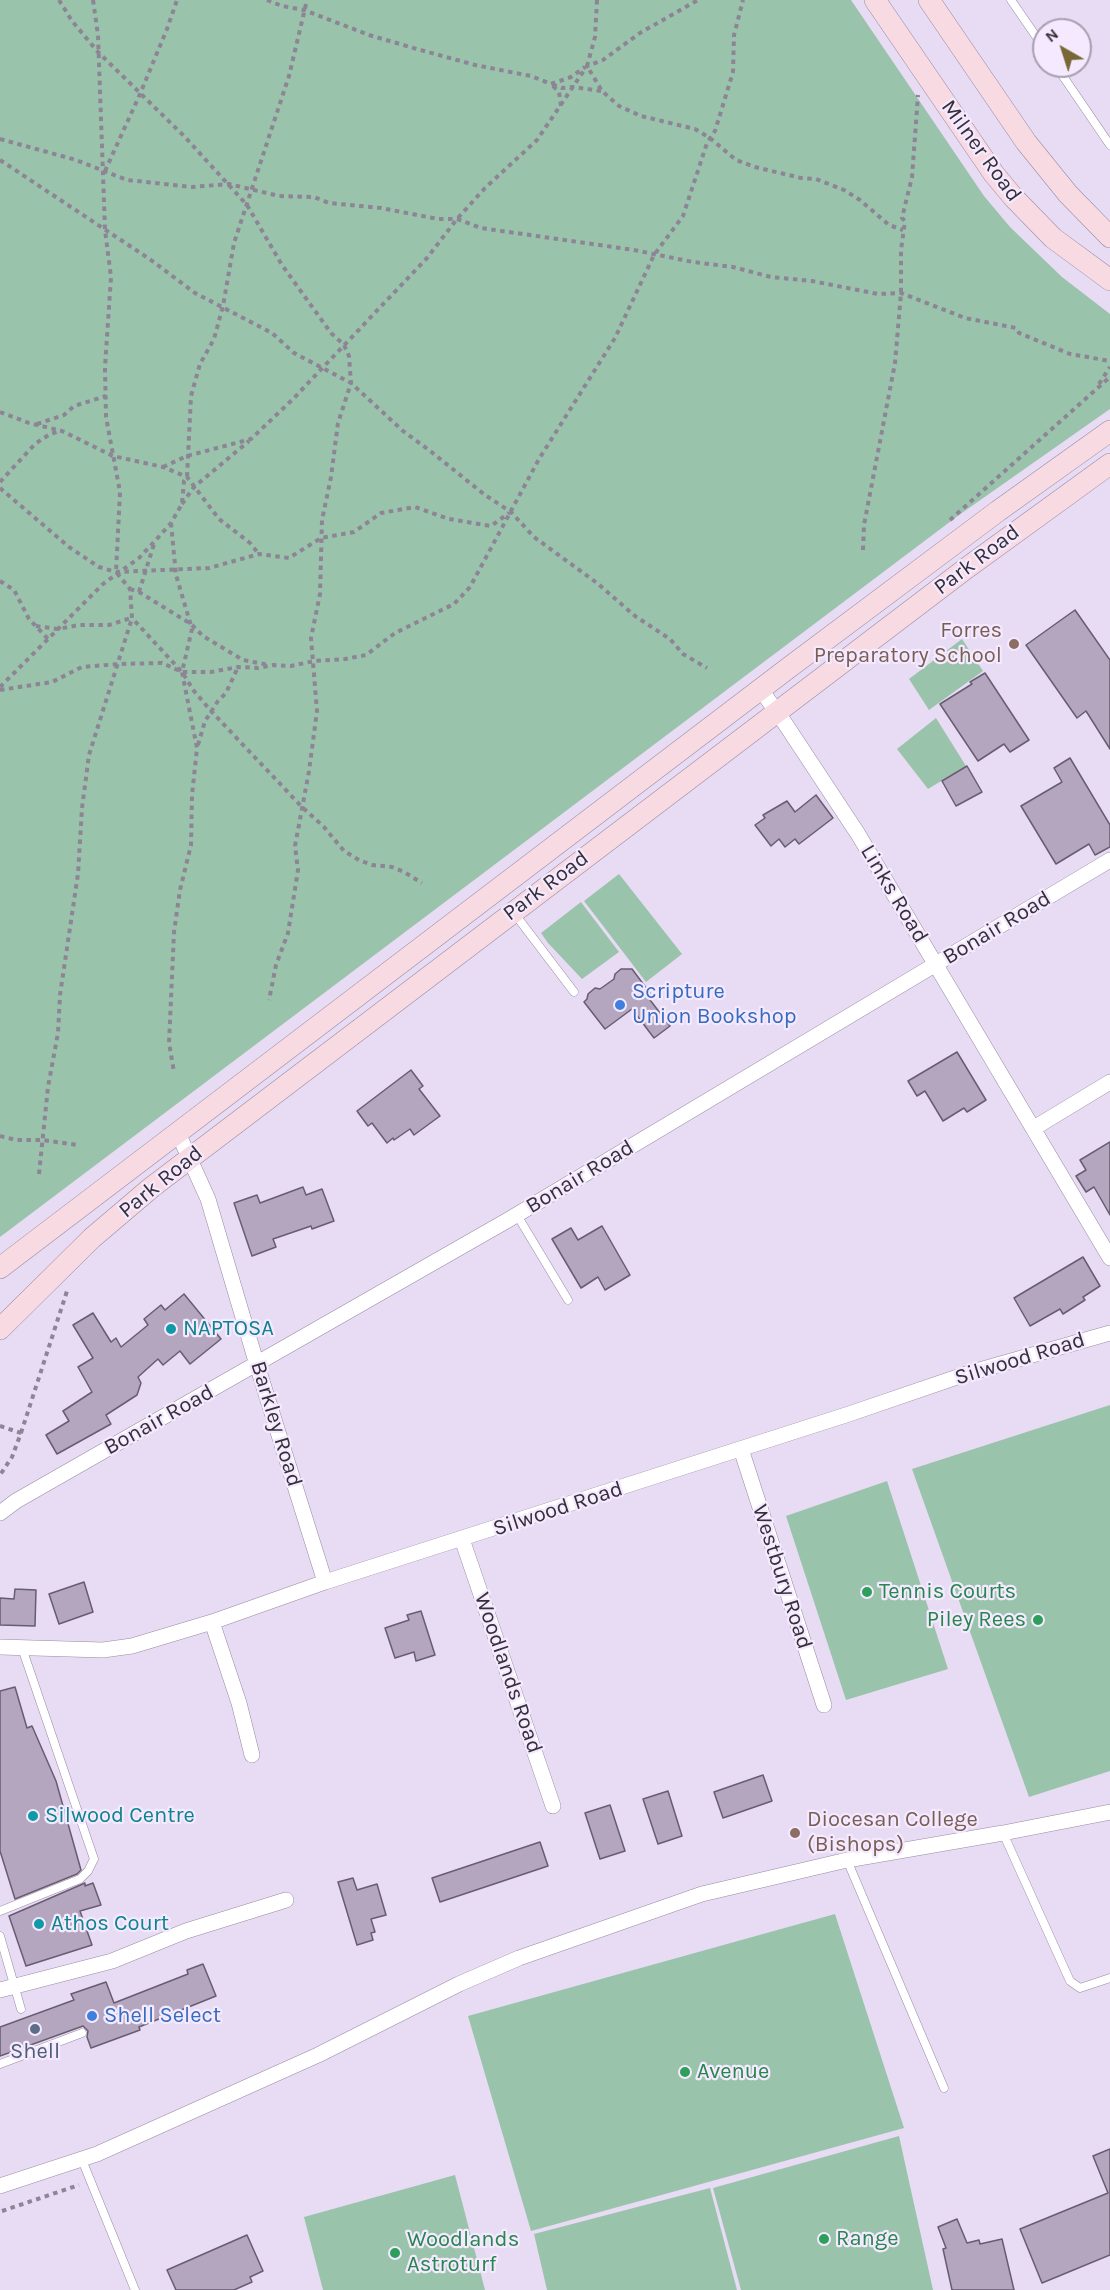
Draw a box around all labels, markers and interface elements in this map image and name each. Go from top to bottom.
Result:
north arrow [1032,18,1092,78]
text: N [1041,24,1062,46]
street label: Milner Road [935,95,1027,207]
street label: Park Road [929,519,1025,601]
place label: Forres Preparatory School [814,618,1002,670]
marker: Forres Preparatory School [1007,637,1021,651]
street label: Links Road [854,840,934,948]
street label: Park Road [498,845,594,927]
street label: Bonair Road [938,885,1056,971]
place label: Scripture Union Bookshop [632,979,797,1030]
marker: Scripture Union Bookshop [613,998,627,1012]
street label: Bonair Road [521,1134,639,1220]
street label: Park Road [114,1140,208,1224]
place label: NAPTOSA [183,1316,274,1342]
marker: NAPTOSA [164,1322,178,1336]
street label: Silwood Road [952,1327,1088,1391]
street label: Barkley Road [244,1358,308,1490]
street label: Bonair Road [99,1379,219,1461]
street label: Silwood Road [490,1476,626,1542]
street label: Westbury Road [746,1501,818,1653]
place label: Tennis Courts [879,1579,1016,1605]
marker: Tennis Courts [860,1585,874,1599]
street label: Woodlands Road [468,1589,548,1757]
place label: Piley Rees [927,1607,1026,1633]
marker: Piley Rees [1031,1613,1045,1627]
place label: Silwood Centre [45,1803,195,1829]
place label: Diocesan College (Bishops) [807,1807,978,1858]
marker: Silwood Centre [26,1809,40,1823]
marker: Diocesan College (Bishops) [788,1826,802,1840]
place label: Athos Court [51,1911,169,1937]
marker: Athos Court [32,1917,46,1931]
place label: Shell Select [104,2003,221,2029]
marker: Shell Select [85,2009,99,2023]
marker: Shell [28,2022,42,2036]
place label: Shell [10,2039,60,2065]
place label: Avenue [697,2059,769,2085]
marker: Avenue [678,2065,692,2079]
place label: Range [836,2226,899,2252]
place label: Woodlands Astroturf [407,2227,519,2278]
marker: Range [817,2232,831,2246]
marker: Woodlands Astroturf [388,2246,402,2260]

